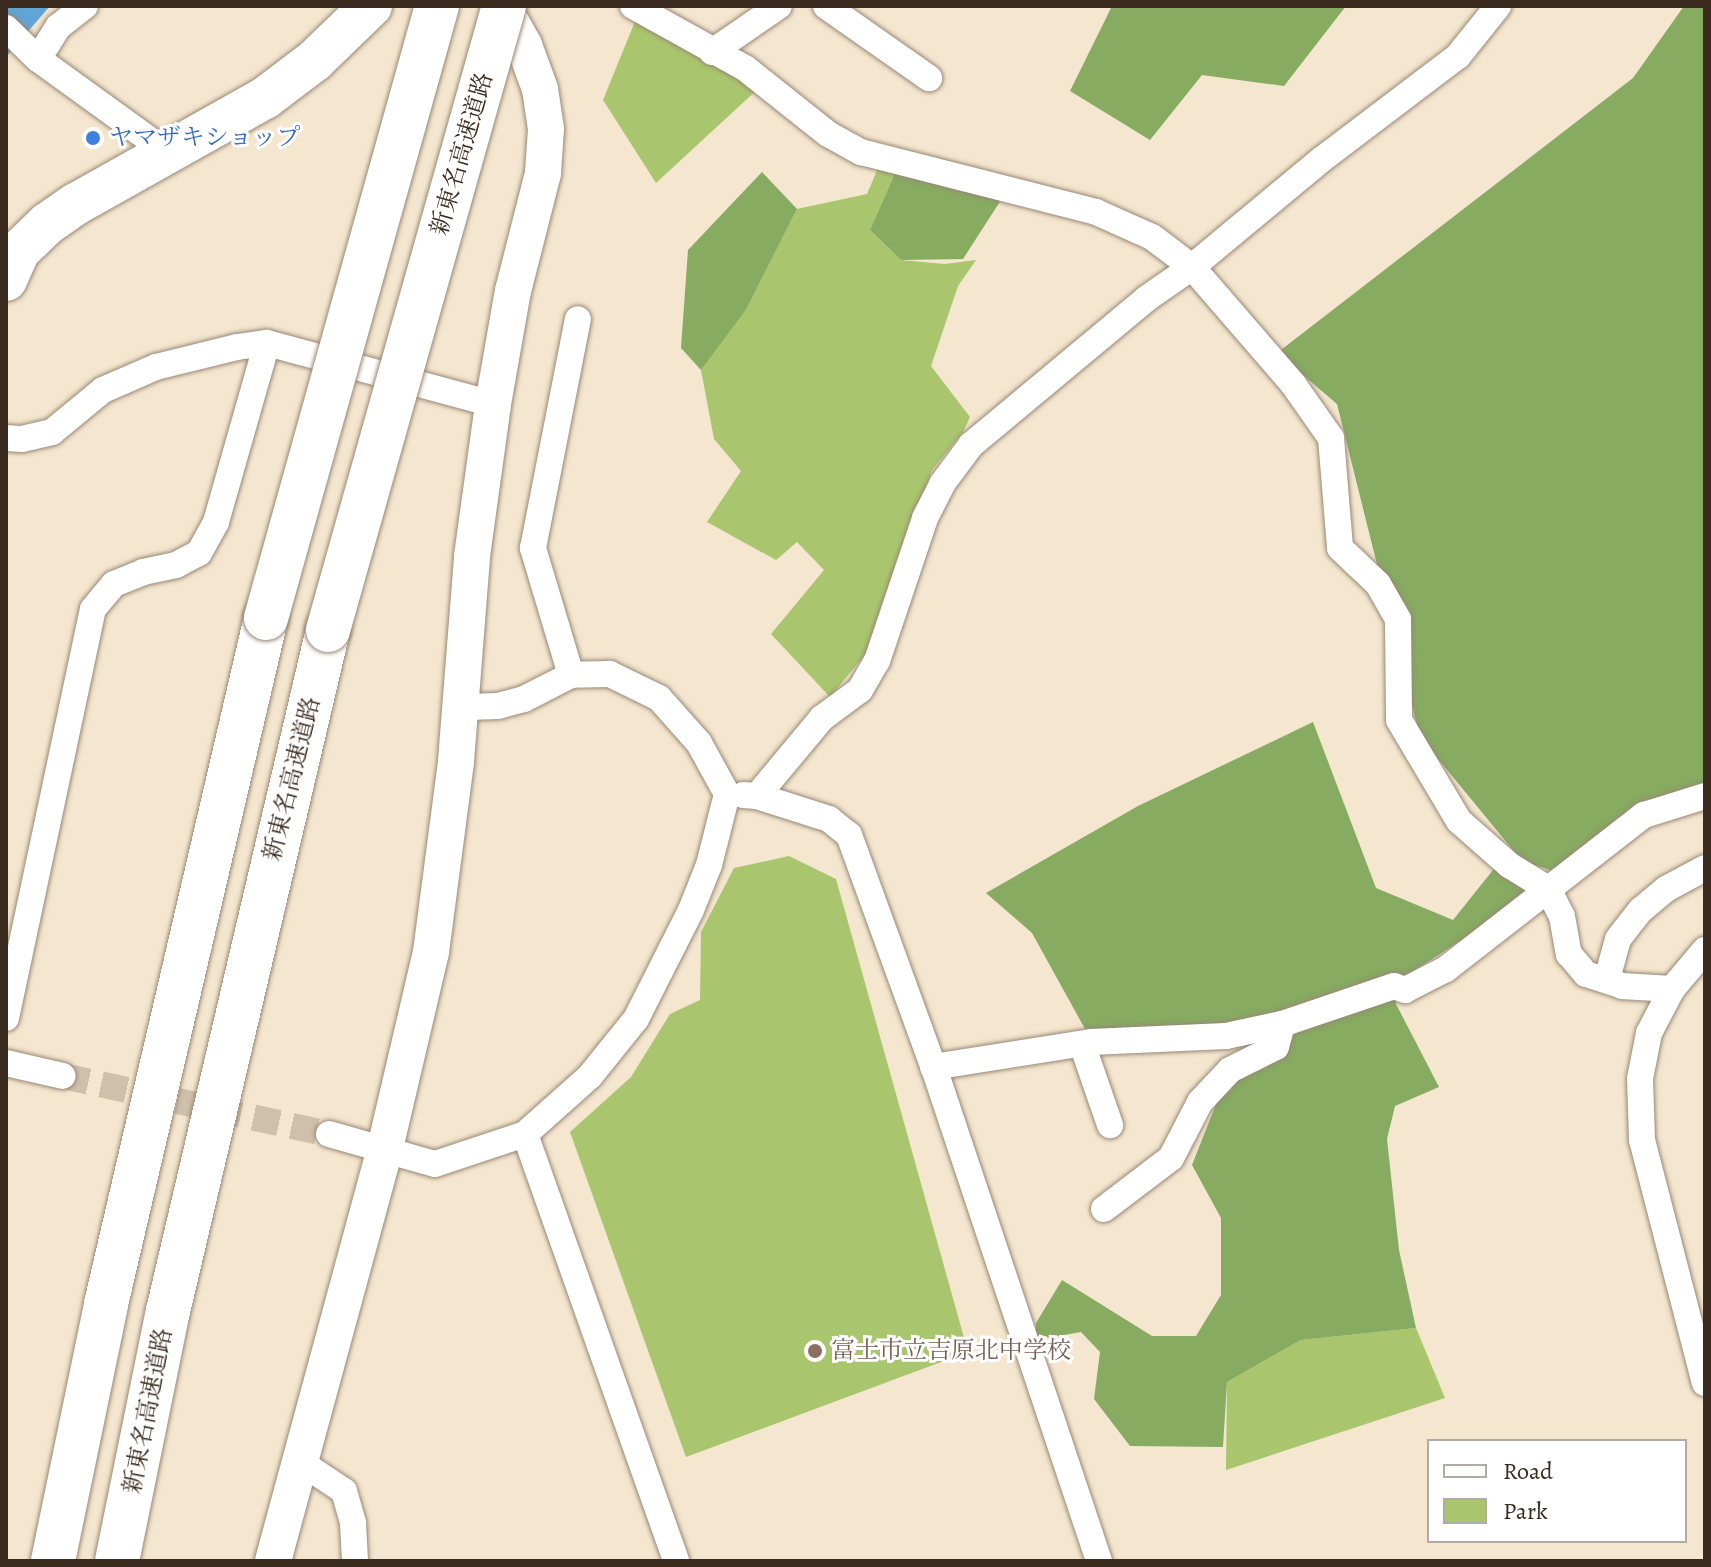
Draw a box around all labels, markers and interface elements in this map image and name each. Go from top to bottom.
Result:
street label: 新東名高速道路 [425,69,499,239]
place label: ヤマザキショップ [109,124,301,152]
marker: ヤマザキショップ [84,129,102,147]
street label: 新東名高速道路 [258,694,326,864]
street label: 新東名高速道路 [118,1326,178,1496]
place label: 富士市立吉原北中学校 [831,1337,1071,1365]
marker: 富士市立吉原北中学校 [806,1342,824,1360]
legend [1427,1439,1687,1543]
text: Road [1503,1455,1553,1487]
text: Park [1503,1495,1548,1527]

